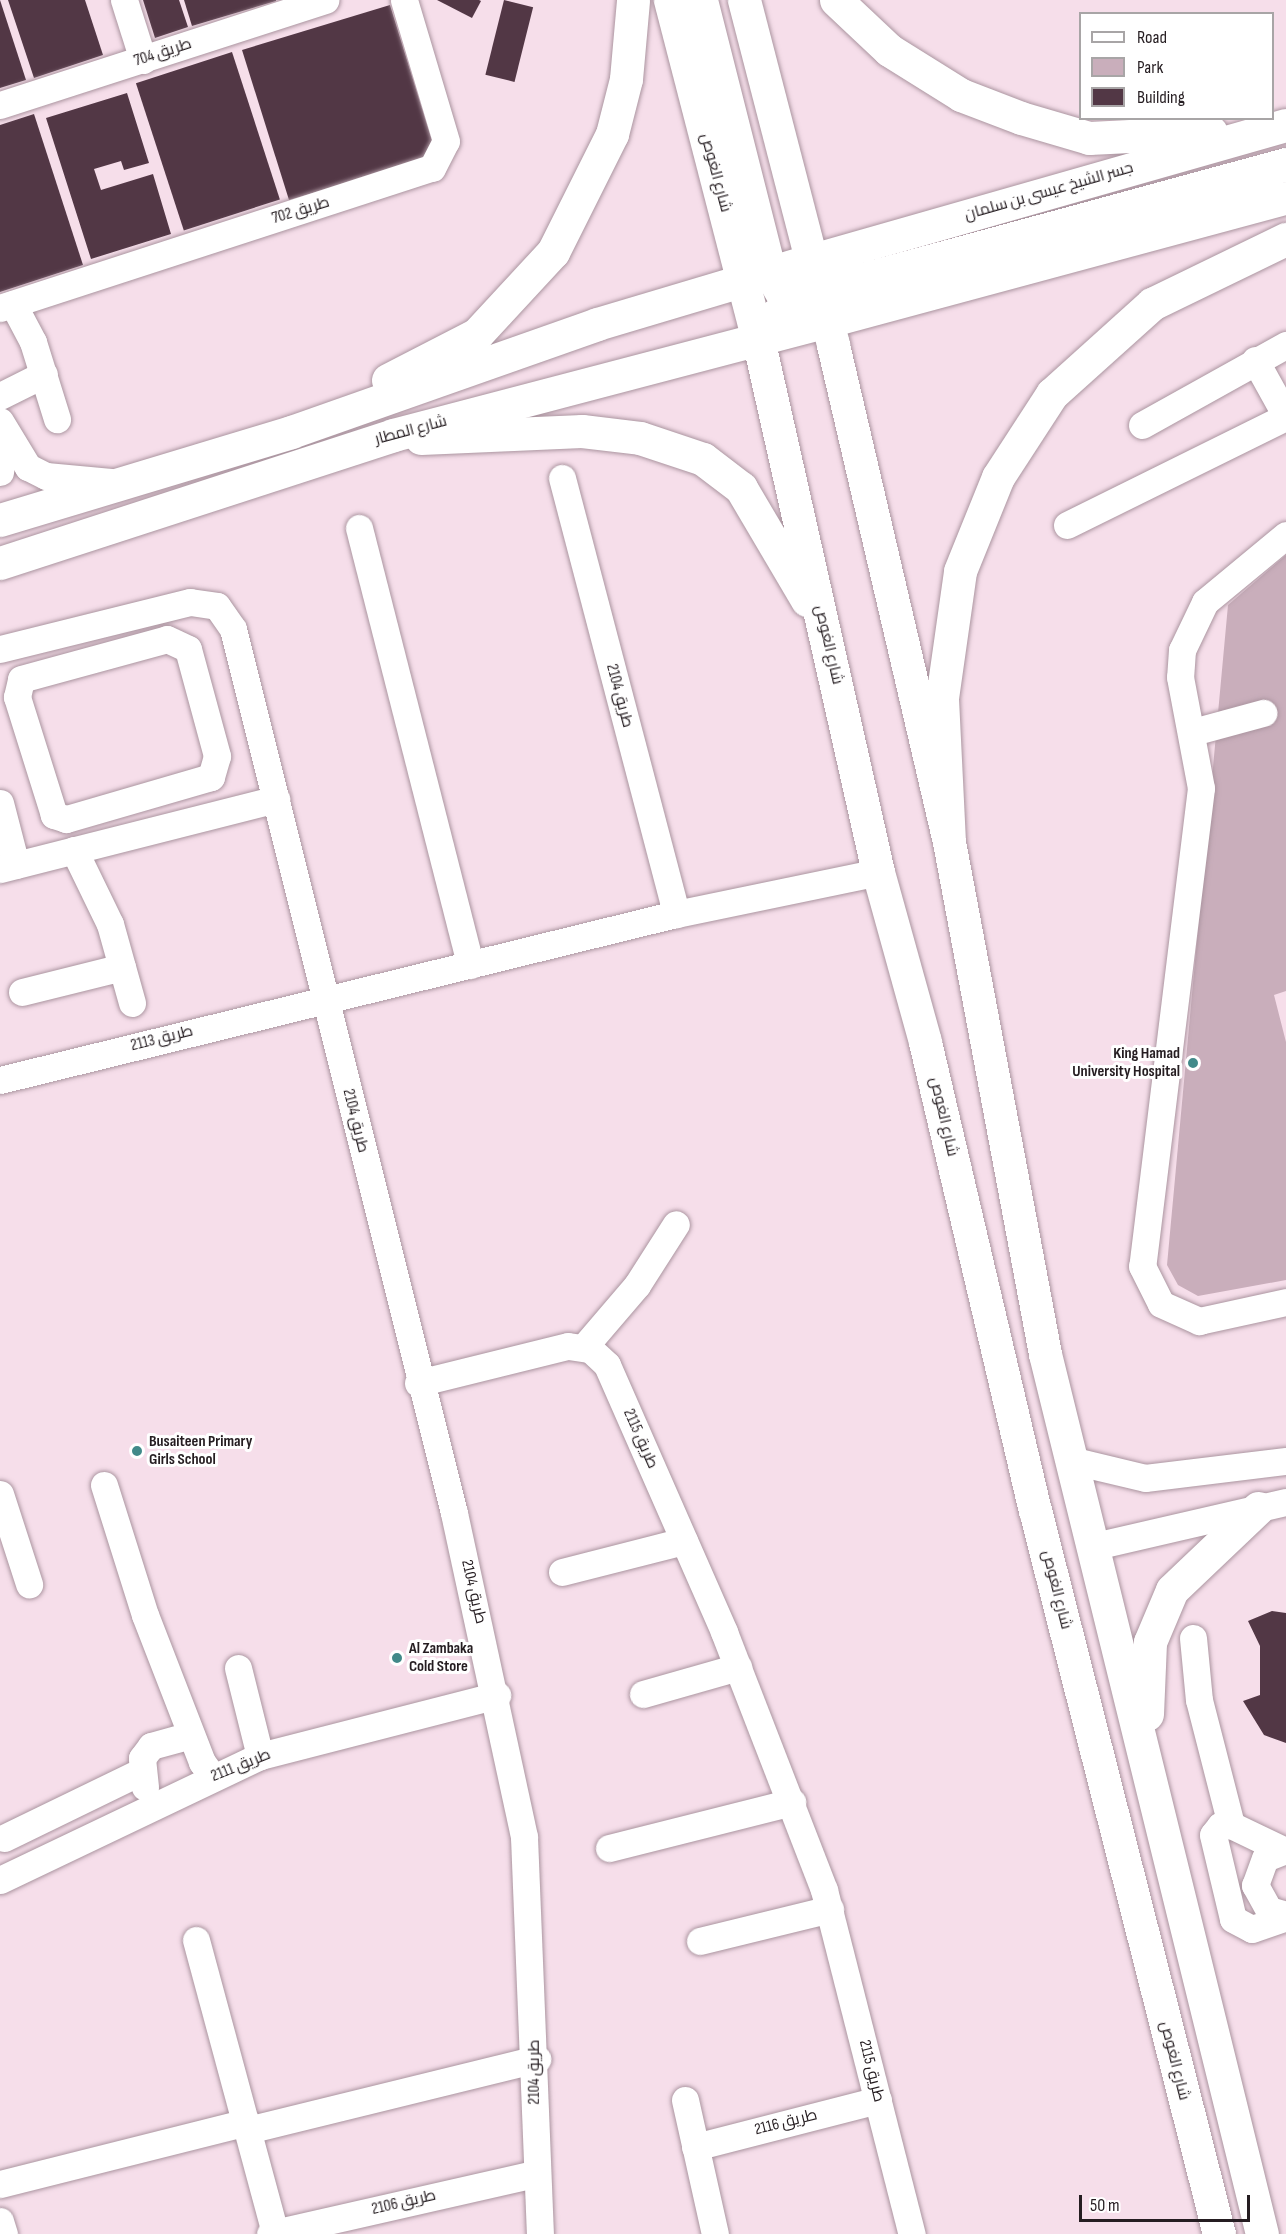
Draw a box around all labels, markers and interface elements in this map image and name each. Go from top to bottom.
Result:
legend [1079,12,1274,120]
text: Road [1137,27,1167,48]
street label: طريق 704 [132,35,194,71]
text: Park [1137,57,1163,78]
text: Building [1137,87,1185,108]
street label: شارع الغوص [695,132,735,214]
street label: جسر الشيخ عيسى بن سلمان [962,159,1136,225]
street label: طريق 702 [270,193,332,229]
street label: شارع المطار [373,412,449,450]
street label: شارع الغوص [810,604,846,686]
street label: طريق 2104 [601,662,637,730]
street label: طريق 2113 [129,1022,195,1056]
place label: King Hamad University Hospital [1072,1044,1180,1082]
marker: King Hamad University Hospital [1184,1054,1202,1072]
street label: شارع الغوص [925,1076,961,1158]
street label: طريق 2104 [338,1087,372,1155]
street label: طريق 2115 [618,1406,662,1472]
place label: Busaiteen Primary Girls School [149,1432,252,1470]
marker: Busaiteen Primary Girls School [130,1444,144,1458]
street label: شارع الغوص [1037,1549,1075,1631]
street label: طريق 2104 [456,1558,490,1626]
place label: Al Zambaka Cold Store [409,1639,473,1677]
marker: Al Zambaka Cold Store [390,1651,404,1665]
street label: طريق 2111 [208,1745,274,1787]
street label: شارع الغوص [1155,2020,1193,2102]
street label: طريق 2115 [854,2038,888,2104]
street label: طريق 2104 [525,2039,545,2105]
street label: طريق 2116 [753,2106,819,2140]
scale bar [1082,2183,1253,2221]
street label: طريق 2106 [370,2186,438,2220]
text: 50 m [1090,2195,1120,2216]

